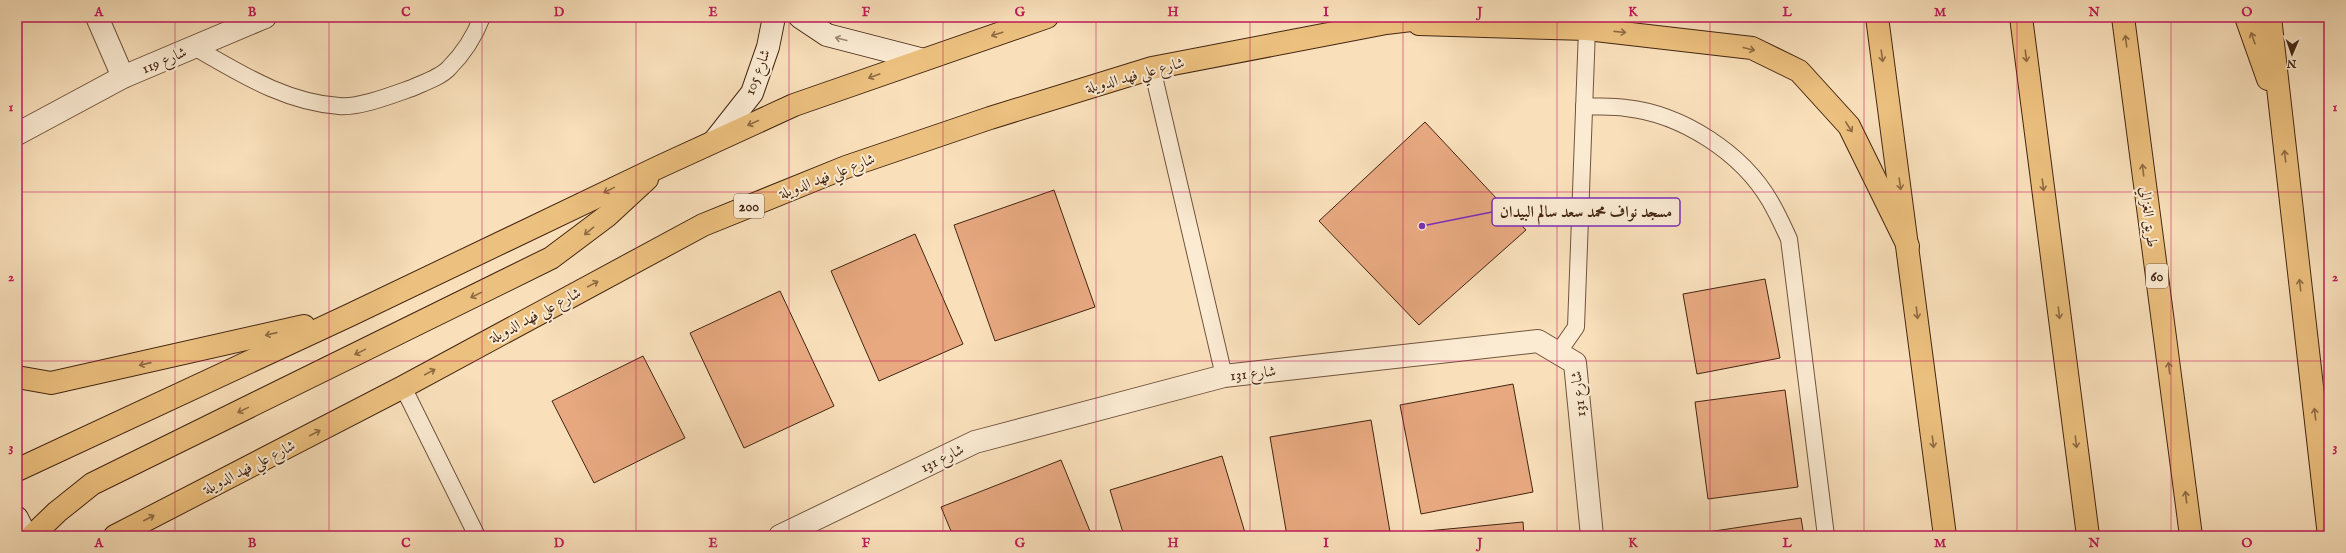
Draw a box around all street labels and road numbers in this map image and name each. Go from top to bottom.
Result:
street label: شارع 119 [139,43,191,81]
street label: شارع 105 [740,47,778,99]
street label: شارع علي فهد الدويلة [1083,53,1188,102]
street label: شارع علي فهد الدويلة [776,149,879,208]
street label: طريق الغزالي [2133,186,2162,249]
road number: 200 [734,194,764,218]
road number: 60 [2146,264,2168,288]
street label: شارع علي فهد الدويلة [485,283,586,352]
street label: شارع 131 [1229,362,1277,388]
street label: شارع 131 [1567,370,1593,418]
street label: شارع علي فهد الدويلة [199,436,300,503]
street label: شارع 131 [917,440,968,480]

